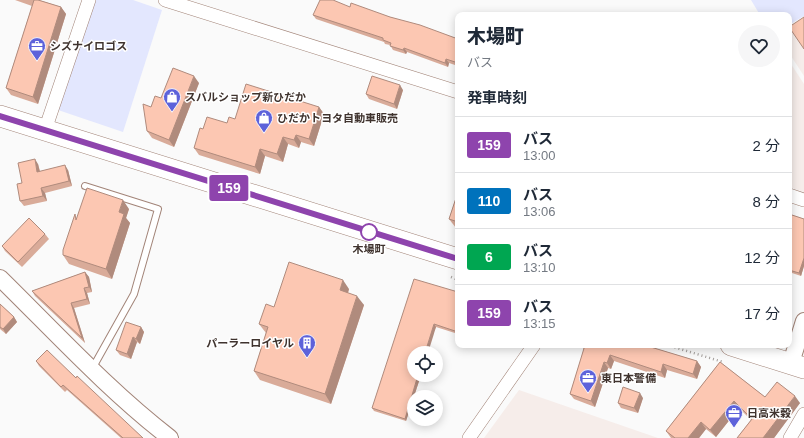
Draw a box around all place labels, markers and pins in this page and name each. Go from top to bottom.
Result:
office icon: シズナイロゴス [27,36,47,61]
place label: シズナイロゴス [50,40,127,52]
shop icon: スバルショップ新ひだか [162,87,182,112]
place label: スバルショップ新ひだか [185,91,306,103]
shop icon: ひだかトヨタ自動車販売 [254,108,274,133]
place label: ひだかトヨタ自動車販売 [277,112,398,124]
marker: 木場町 [360,223,378,241]
place label: 木場町 [353,243,386,255]
building icon: パーラーロイヤル [297,333,317,358]
place label: パーラーロイヤル [206,337,294,349]
office icon: 東日本警備 [578,368,598,393]
place label: 東日本警備 [601,372,656,384]
office icon: 日高米穀 [724,403,744,428]
place label: 日高米穀 [747,407,791,419]

